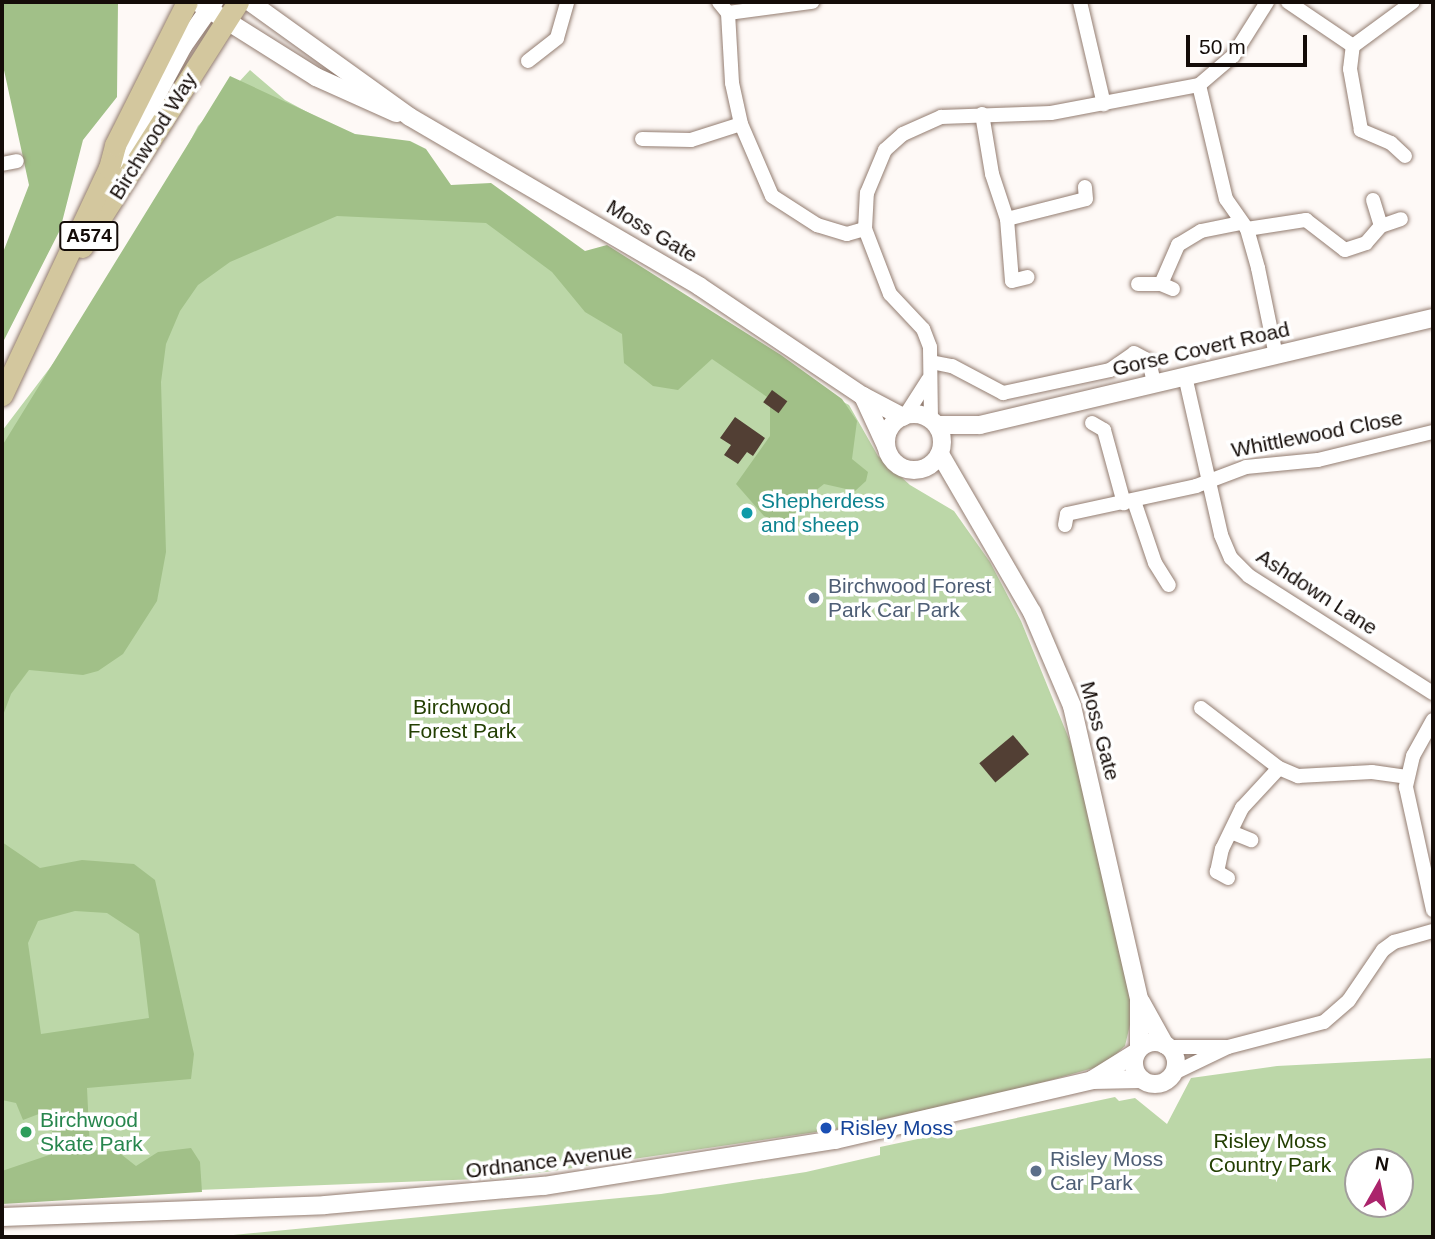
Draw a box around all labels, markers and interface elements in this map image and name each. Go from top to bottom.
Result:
scale bar [1190,21,1311,65]
text: 50 m [1199,35,1246,58]
street label: Birchwood Way [104,68,202,204]
street label: Moss Gate [602,194,702,268]
road number: A574 [59,220,119,252]
street label: Gorse Covert Road [1110,316,1292,382]
street label: Whittlewood Close [1229,405,1405,463]
place label: Shepherdess and sheep [761,488,885,538]
marker: Shepherdess and sheep [739,505,755,521]
street label: Ashdown Lane [1252,544,1382,640]
place label: Birchwood Forest Park Car Park [828,573,991,623]
marker: Birchwood Forest Park Car Park [806,590,822,606]
street label: Moss Gate [1075,679,1125,783]
park label: Birchwood Forest Park [408,694,516,744]
place label: Birchwood Skate Park [40,1107,143,1157]
place label: Risley Moss [840,1115,953,1141]
marker: Risley Moss [818,1120,834,1136]
marker: Birchwood Skate Park [18,1124,34,1140]
park label: Risley Moss Country Park [1209,1128,1331,1178]
street label: Ordnance Avenue [464,1138,634,1184]
place label: Risley Moss Car Park [1050,1146,1163,1196]
north arrow [1344,1148,1414,1218]
text: N [1374,1152,1390,1175]
marker: Risley Moss Car Park [1028,1163,1044,1179]

